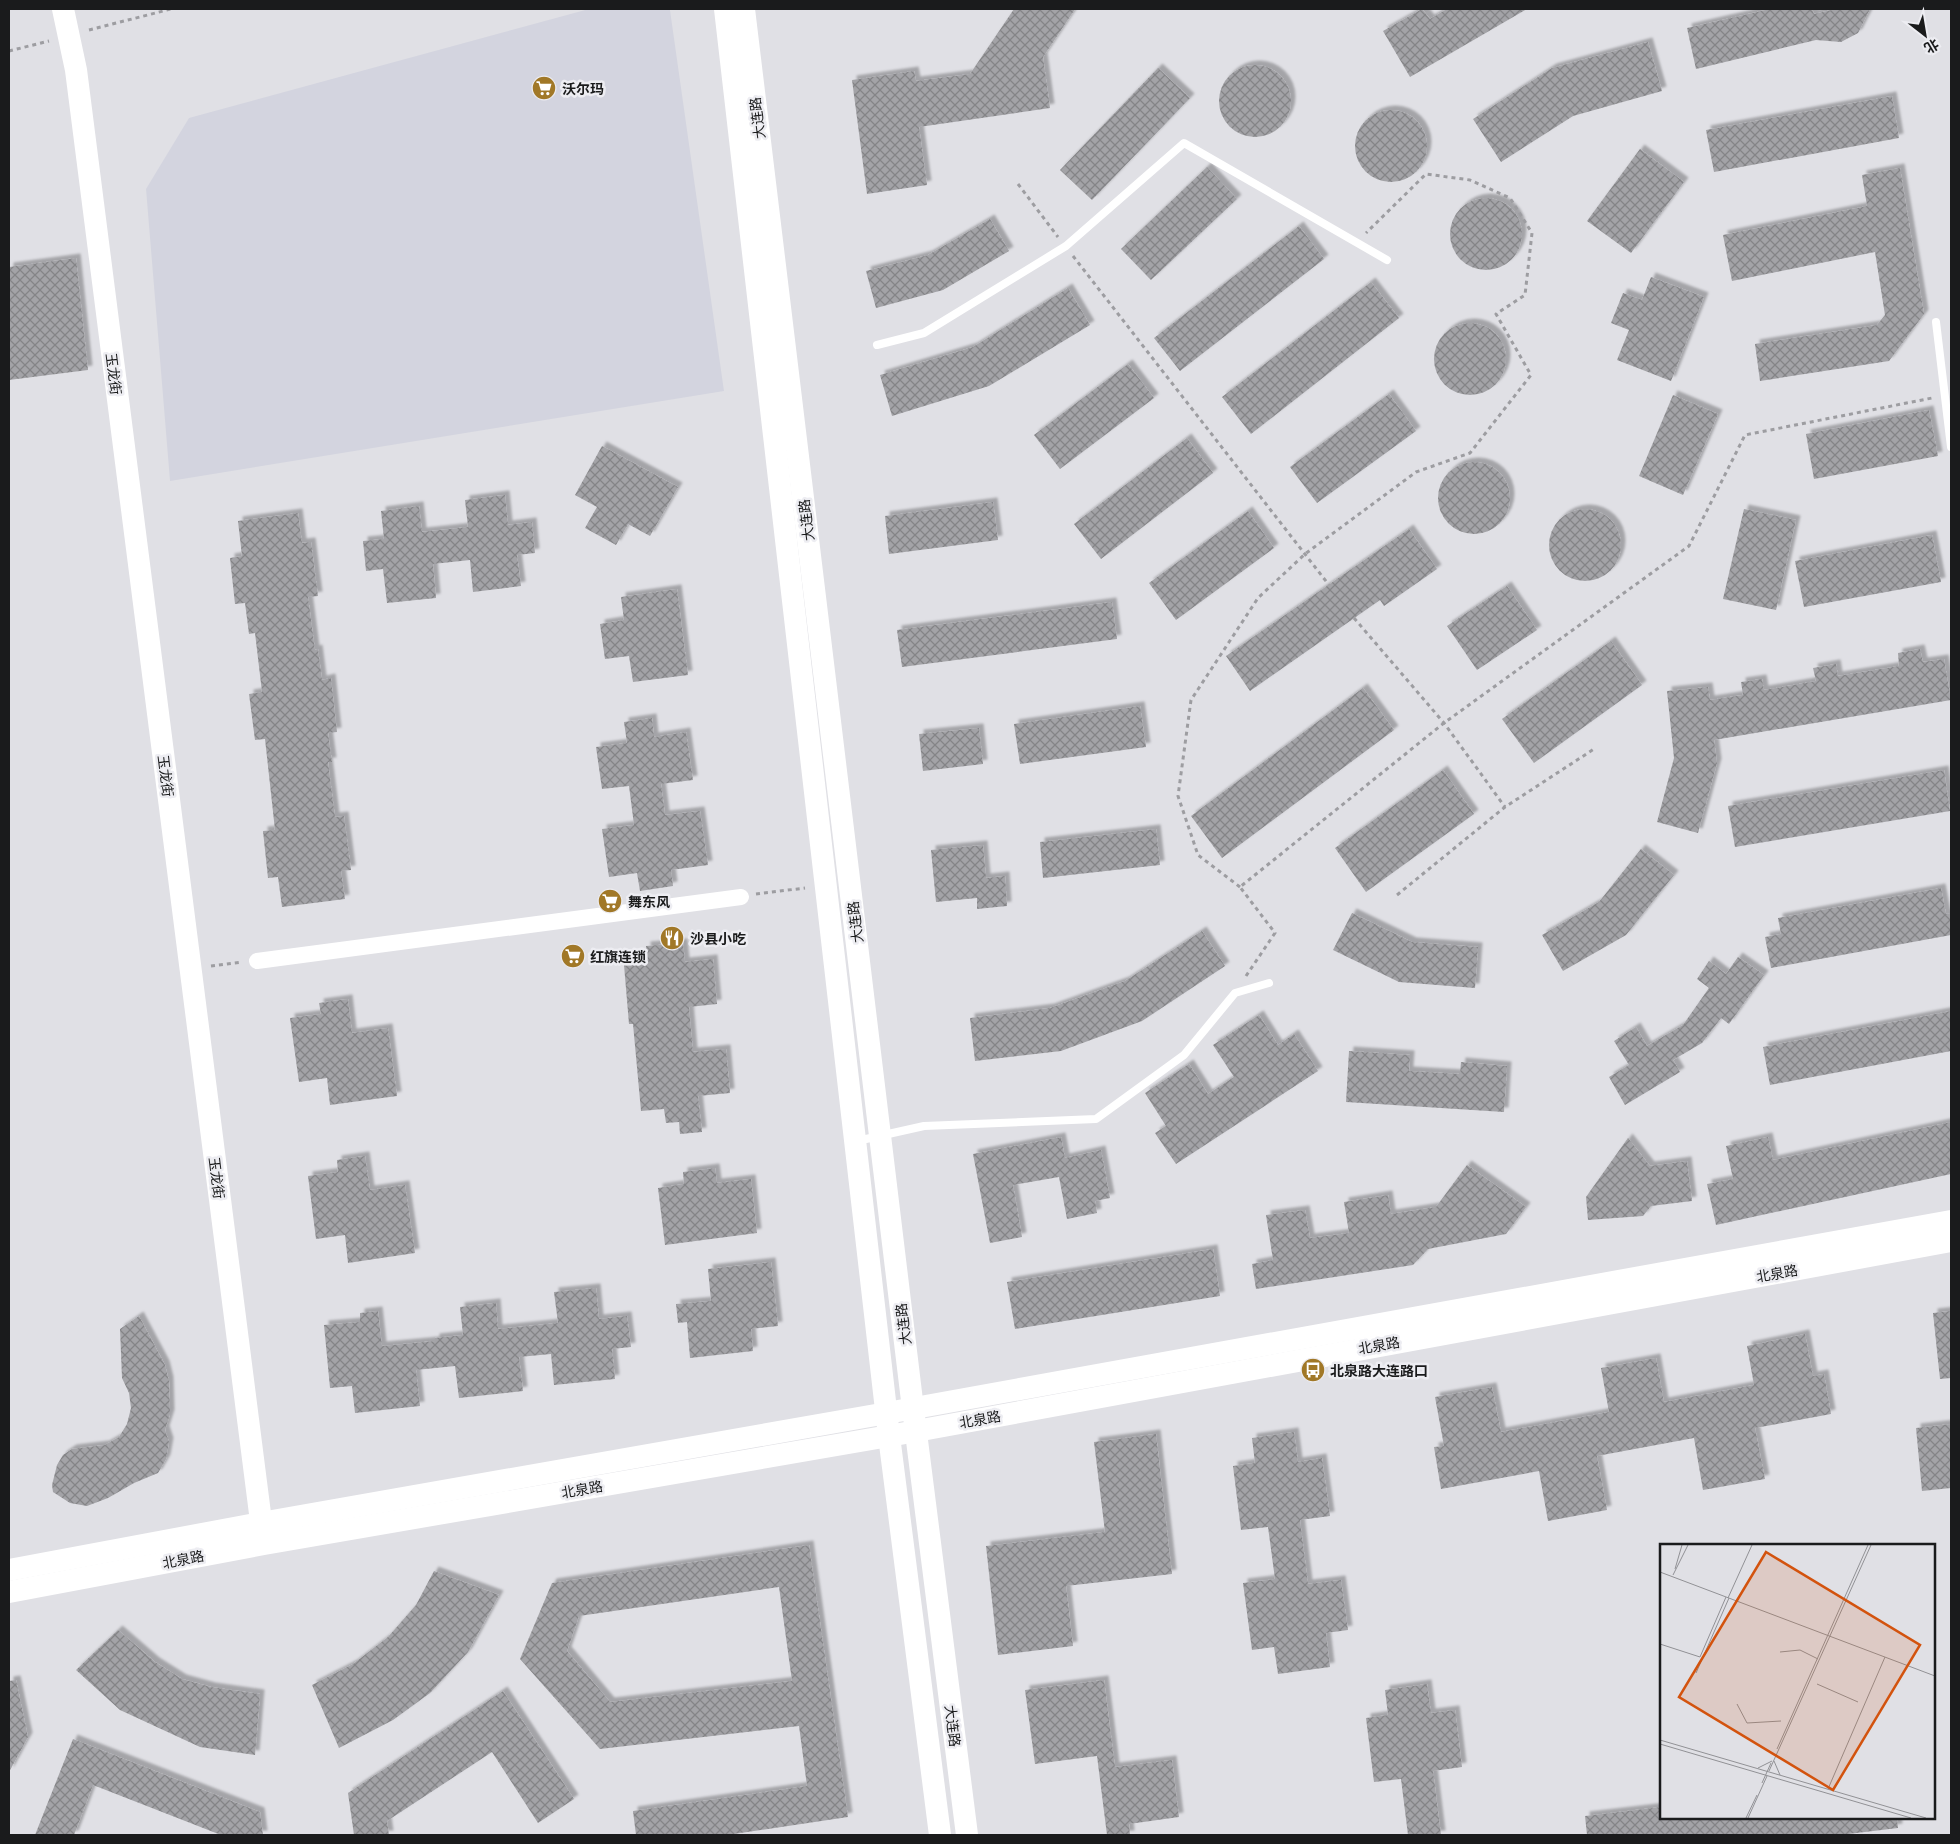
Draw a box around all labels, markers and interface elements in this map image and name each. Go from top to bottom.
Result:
north arrow [1900,10,1950,60]
text: 北 [1921,35,1943,58]
supermarket icon: 沃尔玛 [531,75,557,101]
place label: 沃尔玛 [562,79,604,98]
street label: 大连路 [745,96,769,140]
street label: 玉龙街 [102,352,126,396]
street label: 大连路 [794,498,818,542]
street label: 玉龙街 [154,754,178,798]
supermarket icon: 舞东风 [597,888,623,914]
place label: 舞东风 [628,892,670,911]
street label: 大连路 [843,900,867,944]
restaurant icon: 沙县小吃 [659,925,685,951]
place label: 沙县小吃 [690,929,746,948]
supermarket icon: 红旗连锁 [560,943,586,969]
place label: 红旗连锁 [590,947,646,966]
street label: 玉龙街 [205,1156,229,1200]
street label: 北泉路 [1755,1260,1799,1286]
street label: 大连路 [891,1302,915,1346]
street label: 北泉路 [1357,1332,1401,1358]
bus stop icon: 北泉路大连路口 [1300,1357,1326,1383]
place label: 北泉路大连路口 [1330,1361,1428,1380]
street label: 北泉路 [958,1406,1002,1432]
street label: 北泉路 [560,1476,604,1502]
inset map [1660,1544,1935,1819]
street label: 北泉路 [161,1546,205,1572]
street label: 大连路 [941,1704,965,1748]

